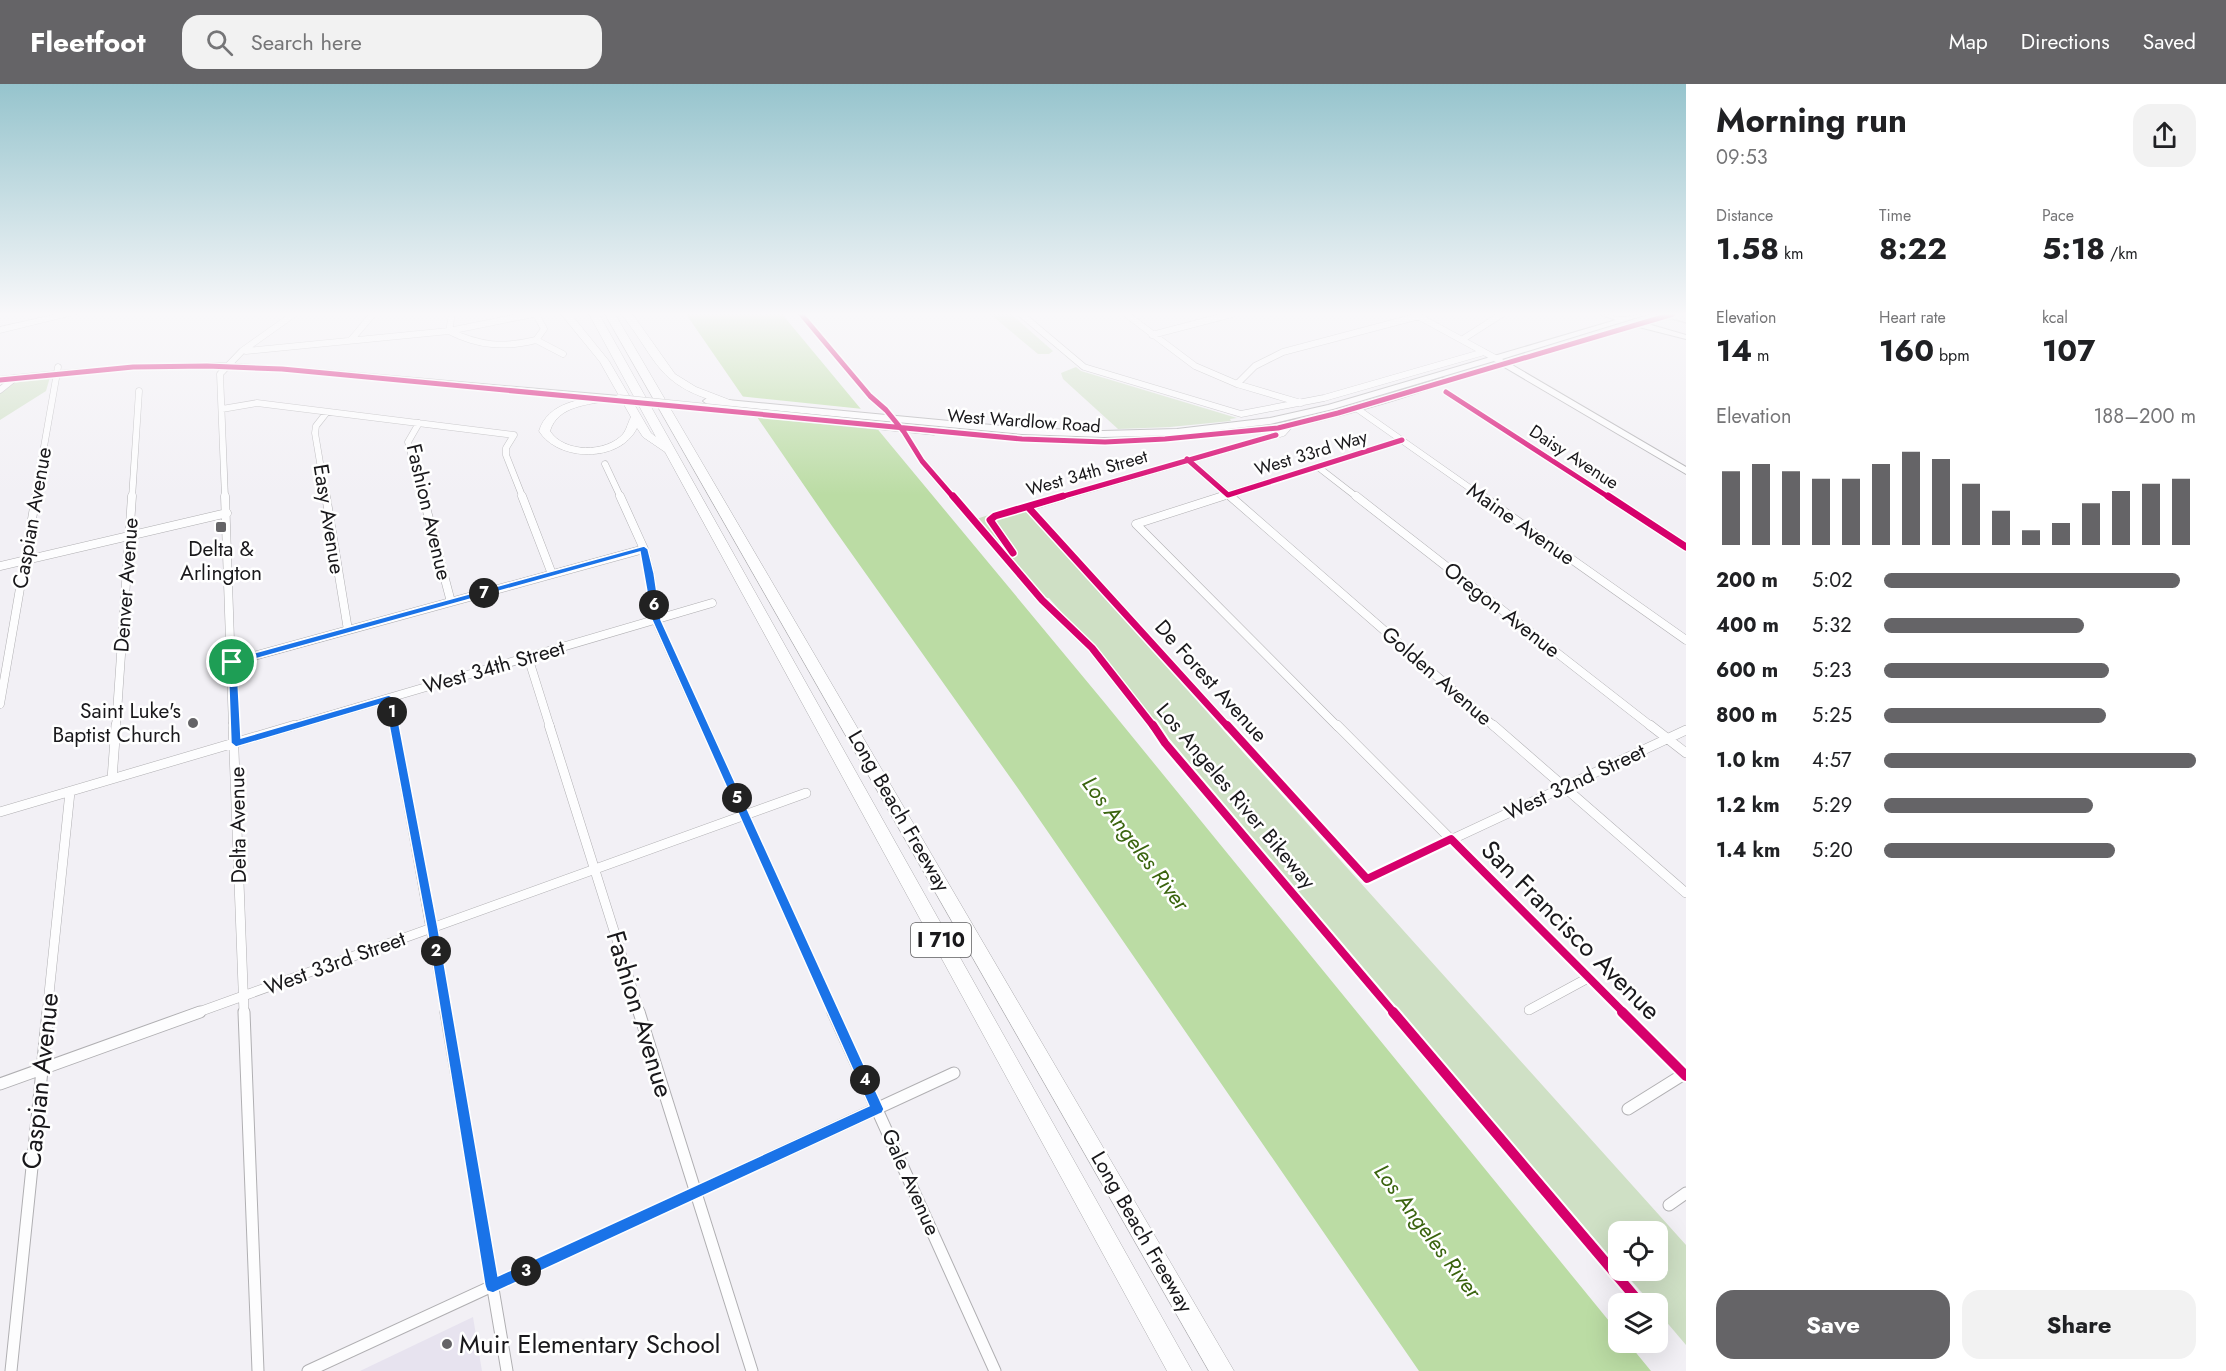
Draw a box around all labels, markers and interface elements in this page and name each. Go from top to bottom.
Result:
search box [182,15,602,69]
text: Fleetfoot [30,22,146,63]
icon: search [203,26,236,59]
text: Search here [251,26,362,58]
text: Map [1949,27,1988,57]
text: Directions [2021,27,2110,57]
text: Saved [2143,27,2196,57]
text: Morning run [1716,97,1907,144]
button: share [2133,104,2196,167]
text: 09:53 [1716,143,1768,172]
text: Distance [1716,204,1773,227]
text: Time [1879,204,1911,227]
text: Pace [2042,204,2074,227]
text: 1.58 [1716,227,1779,270]
text: 8:22 [1879,227,1947,270]
text: 5:18 [2042,227,2105,270]
text: km [1779,242,1803,265]
text: /km [2105,242,2138,265]
text: Elevation [1716,306,1776,329]
text: Heart rate [1879,306,1946,329]
text: kcal [2042,306,2068,329]
text: 14 [1716,329,1752,372]
text: 160 [1879,329,1934,372]
text: 107 [2042,329,2095,372]
text: m [1752,344,1770,367]
text: bpm [1934,344,1970,367]
text: Elevation [1716,402,1791,431]
text: 188–200 m [2093,402,2196,431]
street label: West Wardlow Road [946,403,1102,439]
street label: Daisy Avenue [1524,418,1624,496]
street label: West 33rd Way [1251,423,1371,482]
street label: Fashion Avenue [399,441,459,583]
street label: West 34th Street [1023,443,1151,503]
street label: Caspian Avenue [5,445,59,591]
street label: Easy Avenue [306,462,353,576]
street label: Maine Avenue [1461,476,1581,573]
street label: Denver Avenue [106,517,146,653]
marker: Delta & Arlington [214,520,228,534]
place label: Delta & Arlington [180,534,262,588]
street label: Oregon Avenue [1437,555,1567,665]
text: 200 m [1716,566,1778,595]
text: 5:02 [1812,566,1853,595]
pin: 7 [469,578,499,608]
text: 7 [479,581,489,604]
pin: 6 [639,590,669,620]
text: 6 [649,593,659,616]
text: 400 m [1716,611,1779,640]
text: 5:32 [1812,611,1852,640]
street label: De Forest Avenue [1148,613,1274,749]
street label: Golden Avenue [1375,619,1499,733]
street label: West 34th Street [420,632,568,702]
pin [206,636,257,687]
icon: arrive [215,645,248,678]
text: 600 m [1716,656,1778,685]
text: 5:23 [1812,656,1852,685]
place label: Saint Luke's Baptist Church [53,696,181,750]
pin: 1 [377,697,407,727]
street label: Los Angeles River Bikeway [1149,697,1323,896]
text: 1 [388,700,396,723]
text: 800 m [1716,701,1777,730]
text: 5:25 [1812,701,1852,730]
marker: Saint Luke's Baptist Church [186,716,200,730]
street label: Long Beach Freeway [841,725,958,898]
street label: West 32nd Street [1500,736,1650,828]
text: 1.0 km [1716,746,1780,775]
text: 4:57 [1812,746,1851,775]
street label: Delta Avenue [222,766,254,884]
water label: Los Angeles River [1075,769,1198,918]
pin: 5 [722,783,752,813]
text: 5 [732,786,742,809]
text: 1.2 km [1716,791,1780,820]
text: 5:29 [1812,791,1852,820]
street label: San Francisco Avenue [1472,831,1670,1029]
text: 1.4 km [1716,836,1781,865]
text: 5:20 [1812,836,1853,865]
road number: I 710 [911,923,971,957]
street label: West 33rd Street [260,924,410,1002]
street label: Fashion Avenue [597,926,683,1102]
pin: 2 [421,936,451,966]
text: 2 [431,939,441,962]
street label: Caspian Avenue [12,991,68,1171]
pin: 4 [850,1065,880,1095]
text: 4 [859,1068,871,1091]
street label: Gale Avenue [874,1124,948,1240]
street label: Long Beach Freeway [1084,1146,1201,1319]
water label: Los Angeles River [1367,1157,1490,1306]
map controls [1608,1221,1668,1353]
button: locate [1608,1221,1668,1281]
pin: 3 [511,1256,541,1286]
text: 3 [521,1259,531,1282]
button: Save [1716,1290,1950,1359]
button: Share [1962,1290,2196,1359]
button: layers [1608,1293,1668,1353]
place label: Muir Elementary School [459,1325,721,1363]
marker: Muir Elementary School [440,1337,454,1351]

